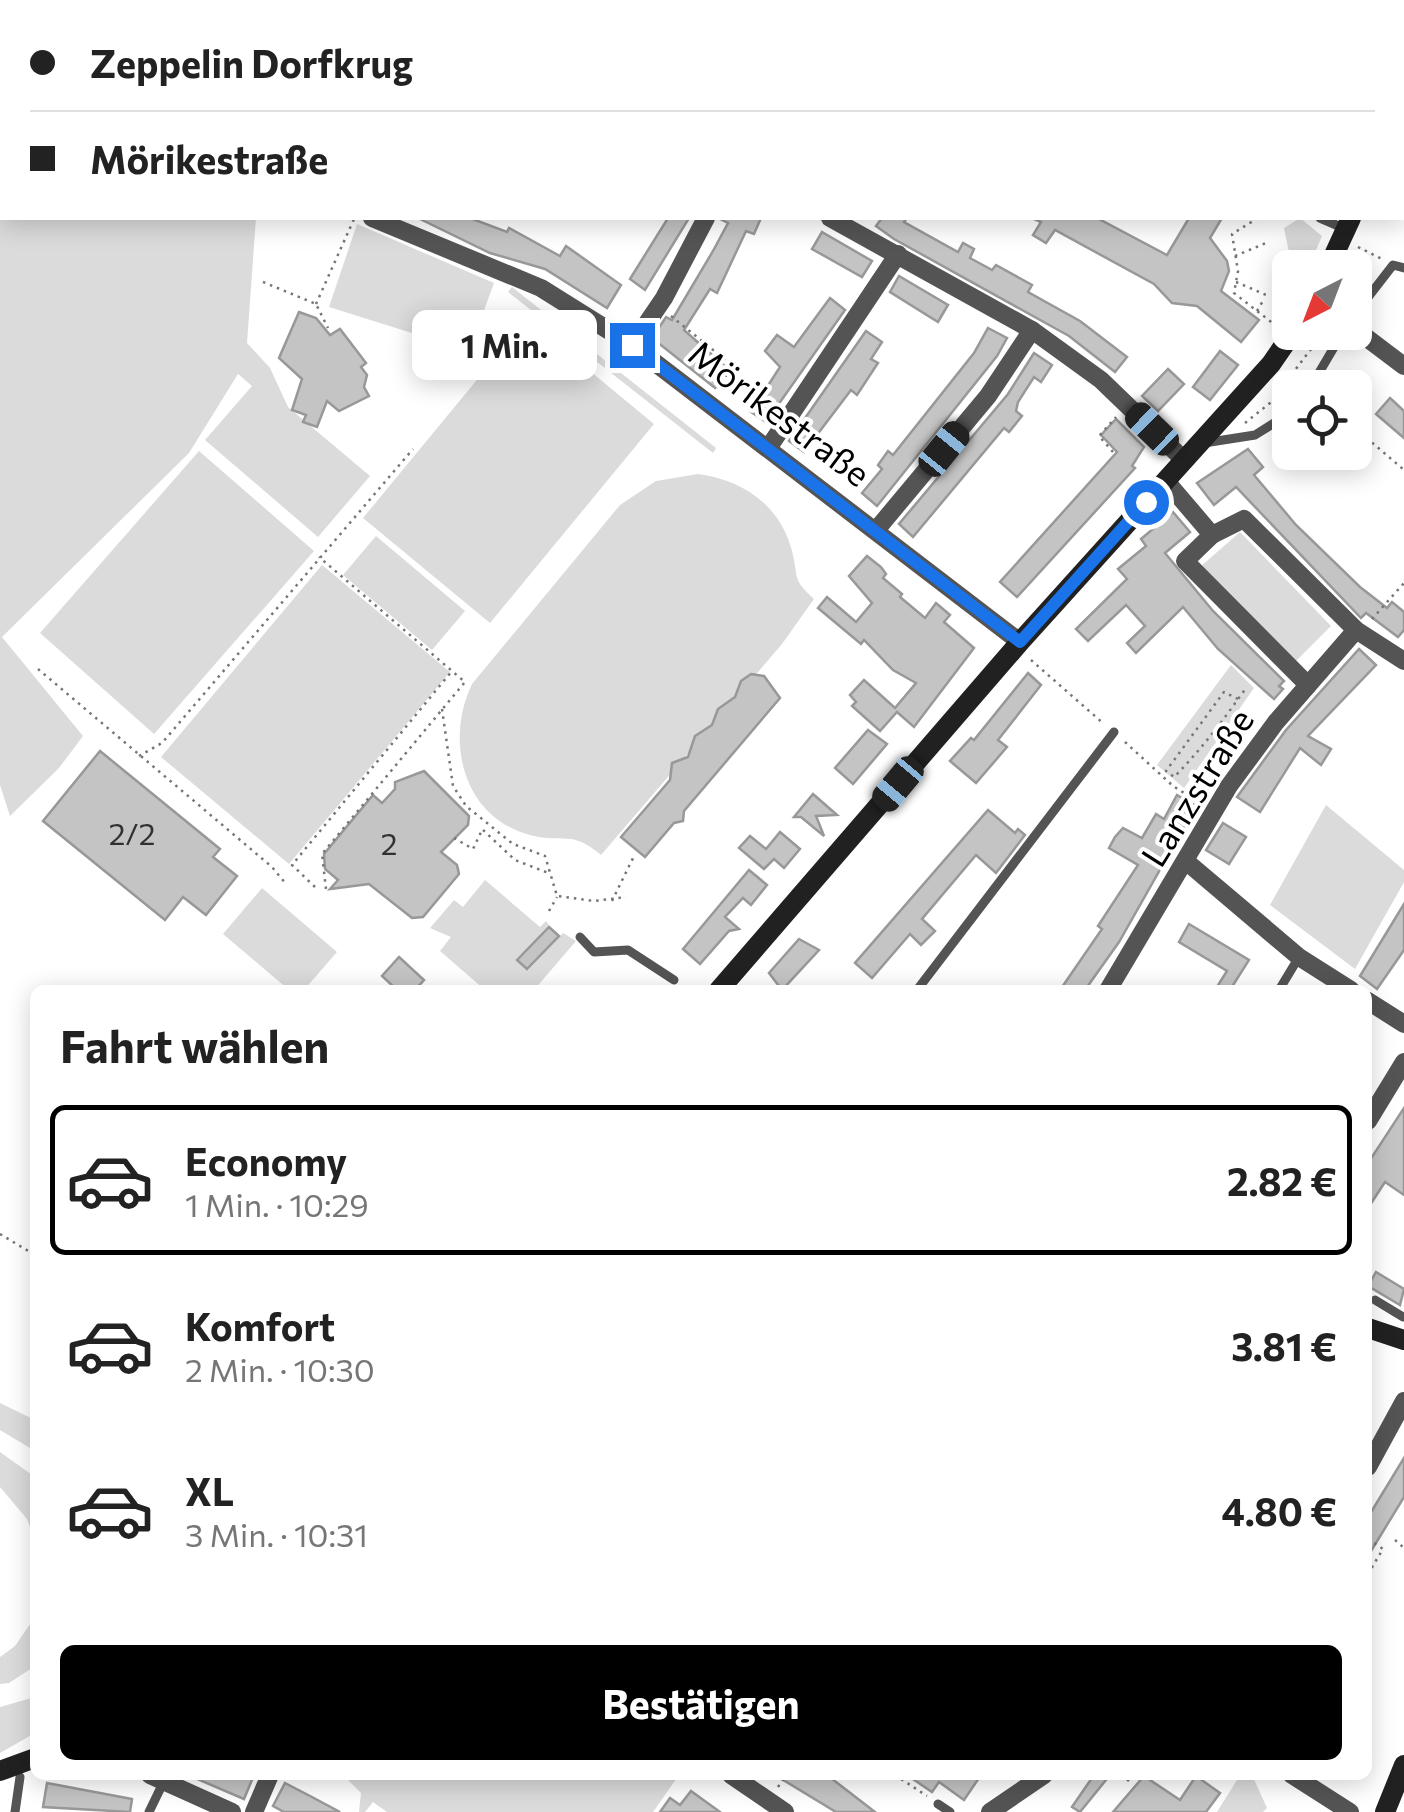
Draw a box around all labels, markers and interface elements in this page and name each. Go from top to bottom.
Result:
text: Zeppelin Dorfkrug [90,39,413,86]
text: Mörikestraße [90,135,328,182]
north arrow [1272,250,1372,350]
map controls [1272,250,1372,470]
callout: 1 Min. [412,310,597,380]
route end [610,323,655,368]
text: 1 Min. [461,325,548,365]
street label: Mörikestraße [681,330,880,494]
button: locate [1272,370,1372,470]
car [1120,397,1184,461]
car [913,416,975,482]
route start [1124,480,1169,525]
street label: Lanzstraße [1131,700,1261,873]
car [867,751,929,817]
house number: 2/2 [109,814,155,851]
house number: 2 [381,824,397,861]
text: Fahrt wählen [60,1017,329,1072]
icon: car [65,1135,155,1225]
text: Economy [185,1137,347,1184]
text: 2.82 € [1227,1157,1337,1204]
text: 1 Min. · 10:29 [185,1184,369,1224]
icon: car [65,1300,155,1390]
text: Komfort [185,1302,335,1349]
text: 3.81 € [1231,1322,1337,1369]
text: 2 Min. · 10:30 [185,1349,375,1389]
icon: car [65,1465,155,1555]
text: XL [185,1467,234,1514]
text: 4.80 € [1222,1487,1337,1534]
text: 3 Min. · 10:31 [185,1514,368,1554]
button: Bestätigen [60,1645,1342,1760]

